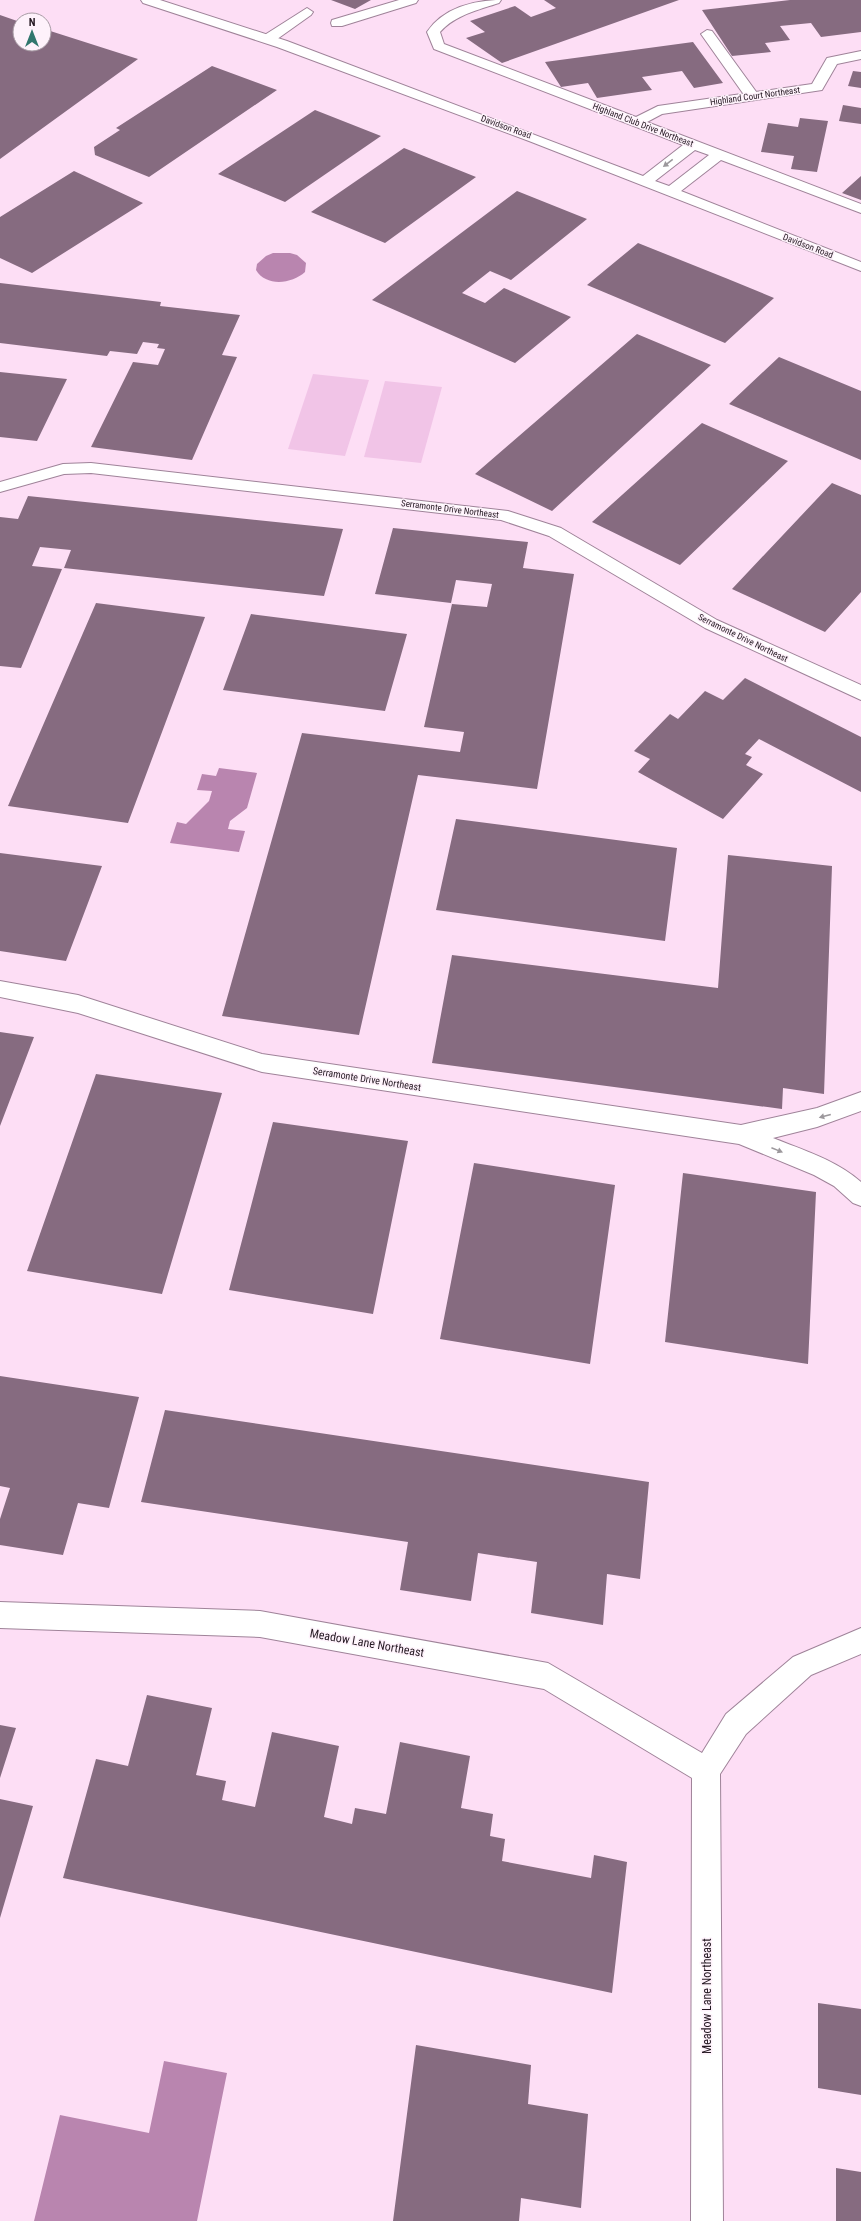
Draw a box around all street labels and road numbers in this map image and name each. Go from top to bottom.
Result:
street label: Highland Court Northeast [709,85,801,107]
street label: Highland Club Drive Northeast [591,101,695,149]
street label: Davidson Road [479,113,533,141]
street label: Davidson Road [782,232,834,260]
street label: Serramonte Drive Northeast [401,498,500,520]
street label: Serramonte Drive Northeast [697,612,790,664]
street label: Serramonte Drive Northeast [312,1065,422,1093]
street label: Meadow Lane Northeast [309,1626,426,1660]
street label: Meadow Lane Northeast [700,1938,714,2054]

